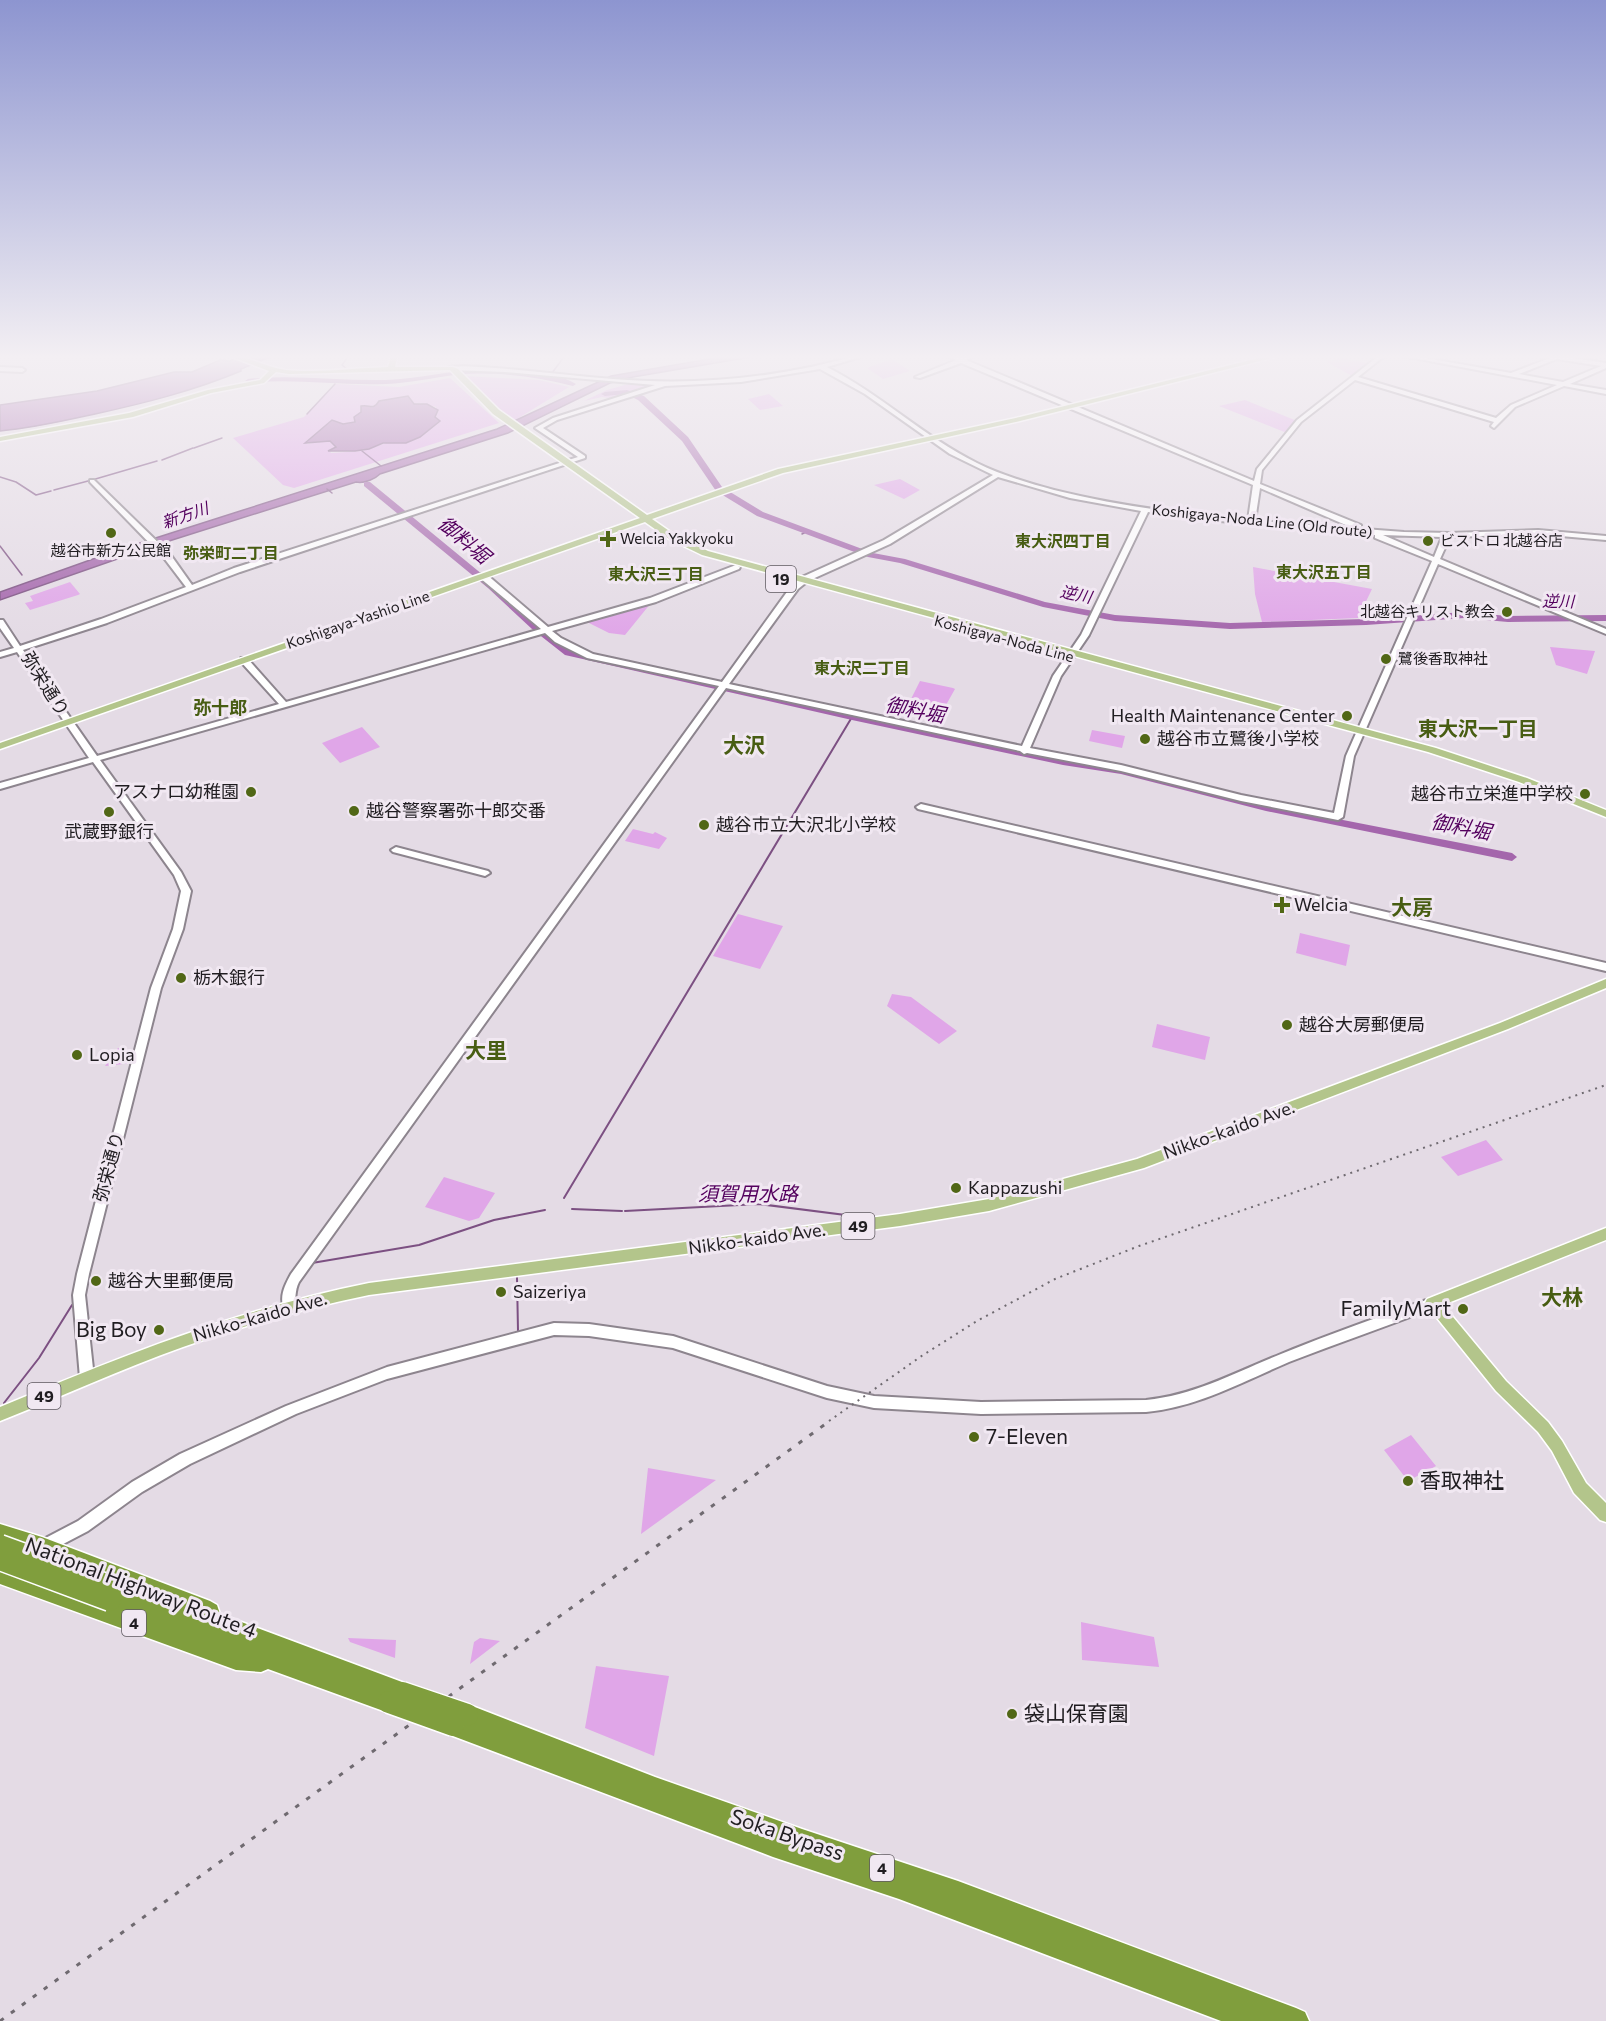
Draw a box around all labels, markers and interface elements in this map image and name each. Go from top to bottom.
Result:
water label: 新方川 [159,497,213,531]
street label: Koshigaya-Noda Line (Old route) [1151,499,1373,541]
water label: 御料堀 [434,511,498,570]
marker: 越谷市新方公民館 [104,526,118,540]
place label: Welcia Yakkyoku [620,529,733,547]
district label: 東大沢四丁目 [1015,531,1111,550]
place label: ビストロ 北越谷店 [1440,531,1563,549]
marker: Welcia Yakkyoku [601,532,615,546]
marker: ビストロ 北越谷店 [1421,534,1435,548]
place label: 越谷市新方公民館 [50,541,171,559]
district label: 弥栄町二丁目 [183,543,279,562]
district label: 東大沢五丁目 [1276,562,1372,581]
district label: 東大沢三丁目 [608,564,704,583]
road number: 19 [766,566,796,592]
water label: 逆川 [1059,581,1096,606]
street label: Koshigaya-Yashio Line [284,586,432,652]
water label: 逆川 [1542,591,1576,610]
place label: 北越谷キリスト教会 [1360,602,1495,620]
marker: 北越谷キリスト教会 [1500,605,1514,619]
street label: Koshigaya-Noda Line [933,611,1076,665]
street label: 弥栄通り [17,647,74,720]
place label: 鷺後香取神社 [1398,649,1488,667]
marker: 鷺後香取神社 [1379,652,1393,666]
district label: 東大沢二丁目 [814,658,910,677]
water label: 御料堀 [883,692,950,727]
district label: 弥十郎 [193,696,247,718]
place label: Health Maintenance Center [1111,704,1335,726]
marker: Health Maintenance Center [1340,709,1354,723]
district label: 東大沢一丁目 [1418,716,1538,740]
place label: 越谷市立鷺後小学校 [1157,727,1319,749]
district label: 大沢 [723,732,765,757]
marker: 越谷市立鷺後小学校 [1138,732,1152,746]
place label: アスナロ幼稚園 [113,780,239,802]
place label: 越谷市立栄進中学校 [1411,782,1573,804]
marker: アスナロ幼稚園 [244,785,258,799]
marker: 越谷市立栄進中学校 [1578,787,1592,801]
place label: 越谷警察署弥十郎交番 [366,799,546,821]
marker: 越谷警察署弥十郎交番 [347,804,361,818]
marker: 武蔵野銀行 [102,805,116,819]
water label: 御料堀 [1429,809,1496,844]
place label: 越谷市立大沢北小学校 [716,813,896,835]
marker: 越谷市立大沢北小学校 [697,818,711,832]
place label: 武蔵野銀行 [64,820,154,842]
place label: Welcia [1294,893,1348,915]
district label: 大房 [1391,894,1433,919]
marker: Welcia [1275,898,1289,912]
place label: 栃木銀行 [193,966,265,988]
marker: 栃木銀行 [174,971,188,985]
place label: 越谷大房郵便局 [1299,1013,1425,1035]
marker: 越谷大房郵便局 [1280,1018,1294,1032]
district label: 大里 [465,1037,507,1062]
place label: Lopia [89,1043,135,1065]
marker: Lopia [70,1048,84,1062]
street label: Nikko-kaido Ave. [1160,1095,1297,1163]
street label: 弥栄通り [88,1129,128,1204]
place label: Kappazushi [968,1176,1062,1198]
water label: 須賀用水路 [698,1181,800,1205]
marker: Kappazushi [949,1181,963,1195]
road number: 49 [842,1213,874,1239]
street label: Nikko-kaido Ave. [687,1217,827,1259]
place label: 越谷大里郵便局 [108,1269,234,1291]
marker: 越谷大里郵便局 [89,1274,103,1288]
place label: Saizeriya [513,1280,586,1302]
district label: 大林 [1541,1284,1583,1309]
marker: Saizeriya [494,1285,508,1299]
street label: Nikko-kaido Ave. [190,1286,329,1346]
place label: FamilyMart [1341,1295,1451,1320]
marker: FamilyMart [1456,1302,1470,1316]
place label: Big Boy [76,1316,147,1341]
marker: Big Boy [152,1323,166,1337]
road number: 49 [28,1383,60,1409]
place label: 7-Eleven [986,1423,1068,1448]
marker: 7-Eleven [967,1430,981,1444]
place label: 香取神社 [1420,1467,1504,1492]
marker: 香取神社 [1401,1474,1415,1488]
street label: National Highway Route 4 [22,1532,260,1644]
road number: 4 [122,1610,146,1636]
place label: 袋山保育園 [1024,1700,1129,1725]
marker: 袋山保育園 [1005,1707,1019,1721]
street label: Soka Bypass [728,1803,847,1865]
road number: 4 [870,1855,894,1881]

